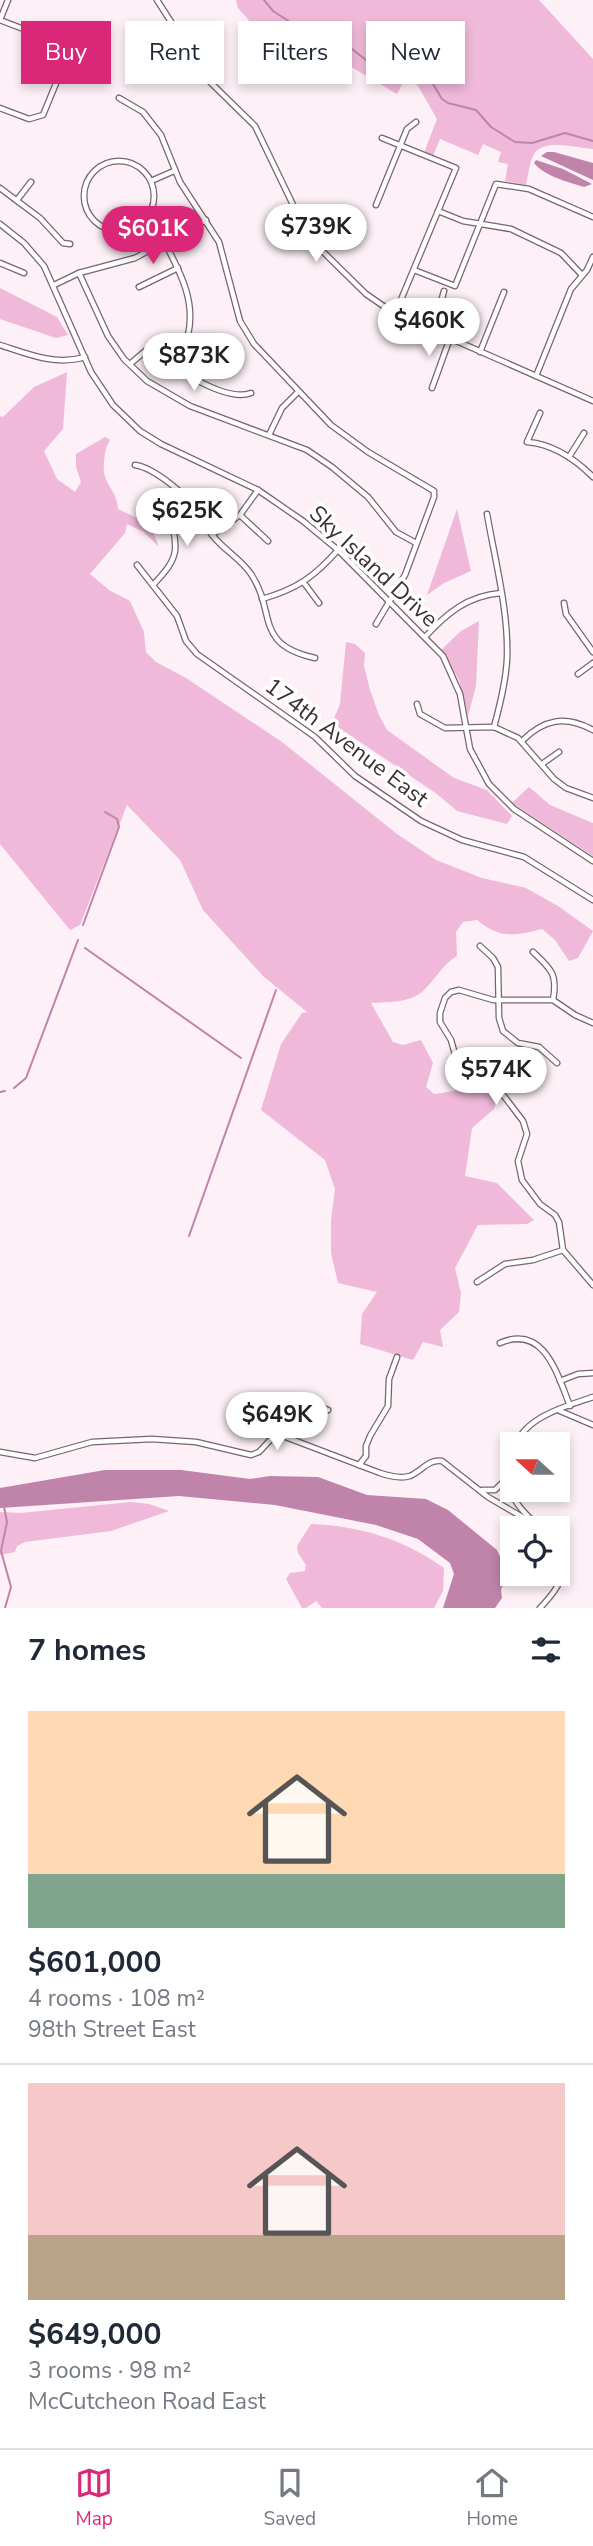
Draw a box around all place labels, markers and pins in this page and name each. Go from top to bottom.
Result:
pin: $739K [267,204,365,264]
pin: $601K [104,206,202,266]
pin: $460K [380,298,478,358]
pin: $873K [145,334,243,393]
pin: $625K [138,489,236,548]
pin: $574K [447,1048,545,1107]
pin: $649K [228,1392,326,1452]

